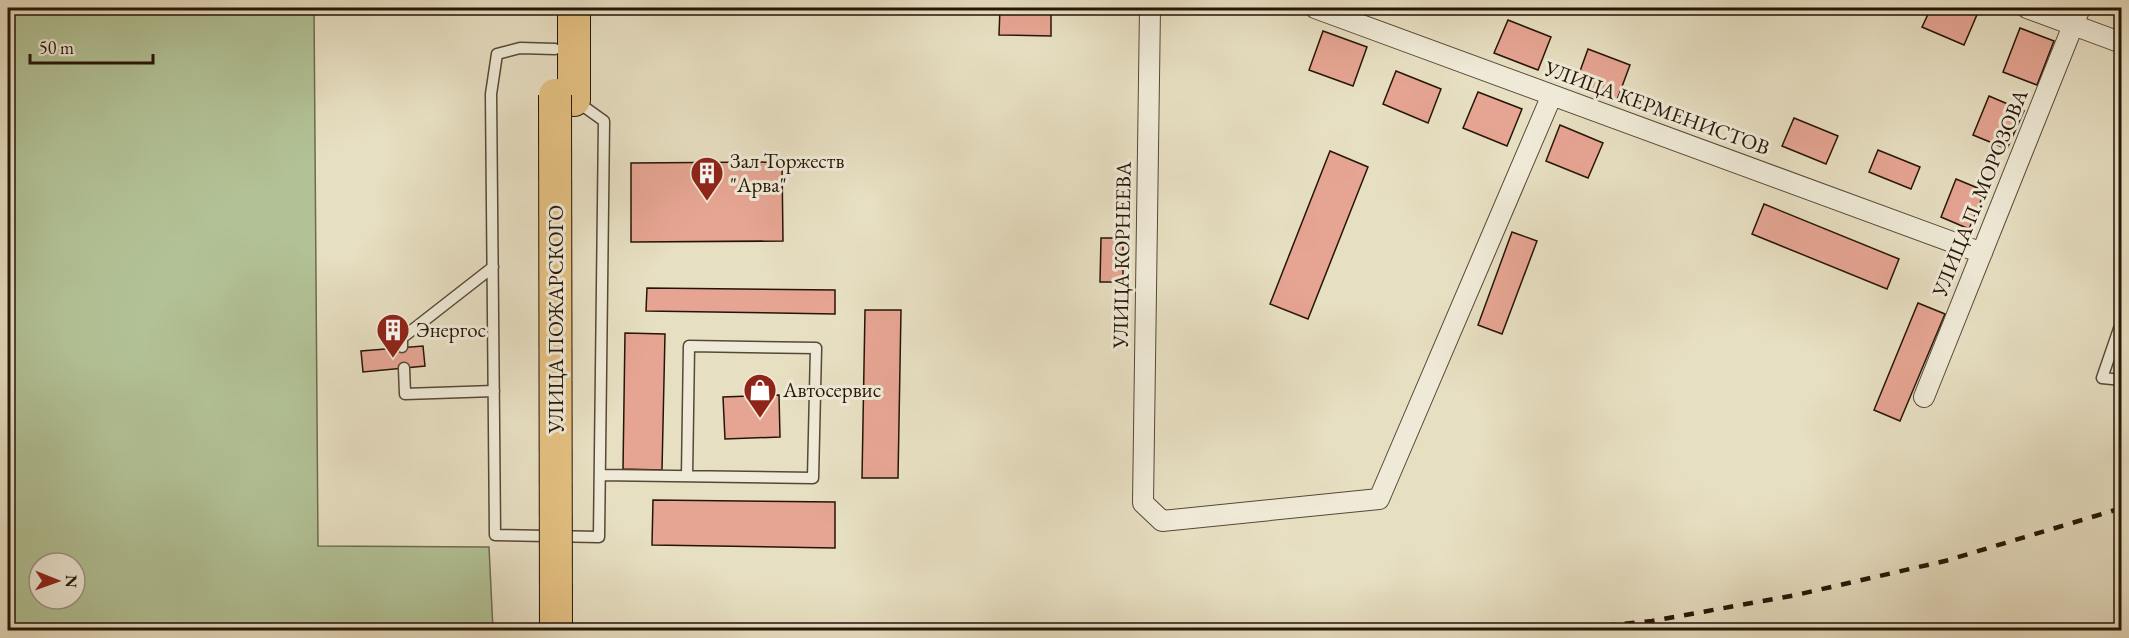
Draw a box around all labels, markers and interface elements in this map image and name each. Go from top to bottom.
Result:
scale bar [30,27,153,65]
text: 50 m [39,36,74,59]
street label: УЛИЦА КЕРМЕНИСТОВ [1540,54,1773,161]
street label: УЛИЦА П. МОРОЗОВА [1925,85,2034,301]
place label: Зал Торжеств "Арва" [730,147,844,198]
building icon: Зал Торжеств "Арва" [689,155,725,202]
street label: УЛИЦА КОРНЕЕВА [1106,161,1137,350]
street label: УЛИЦА ПОЖАРСКОГО [542,205,569,434]
building icon: Энергос [375,312,411,359]
place label: Энергос [416,316,486,343]
shop icon: Автосервис [742,372,778,419]
place label: Автосервис [782,376,881,403]
north arrow [27,551,87,611]
text: N [61,575,82,588]

